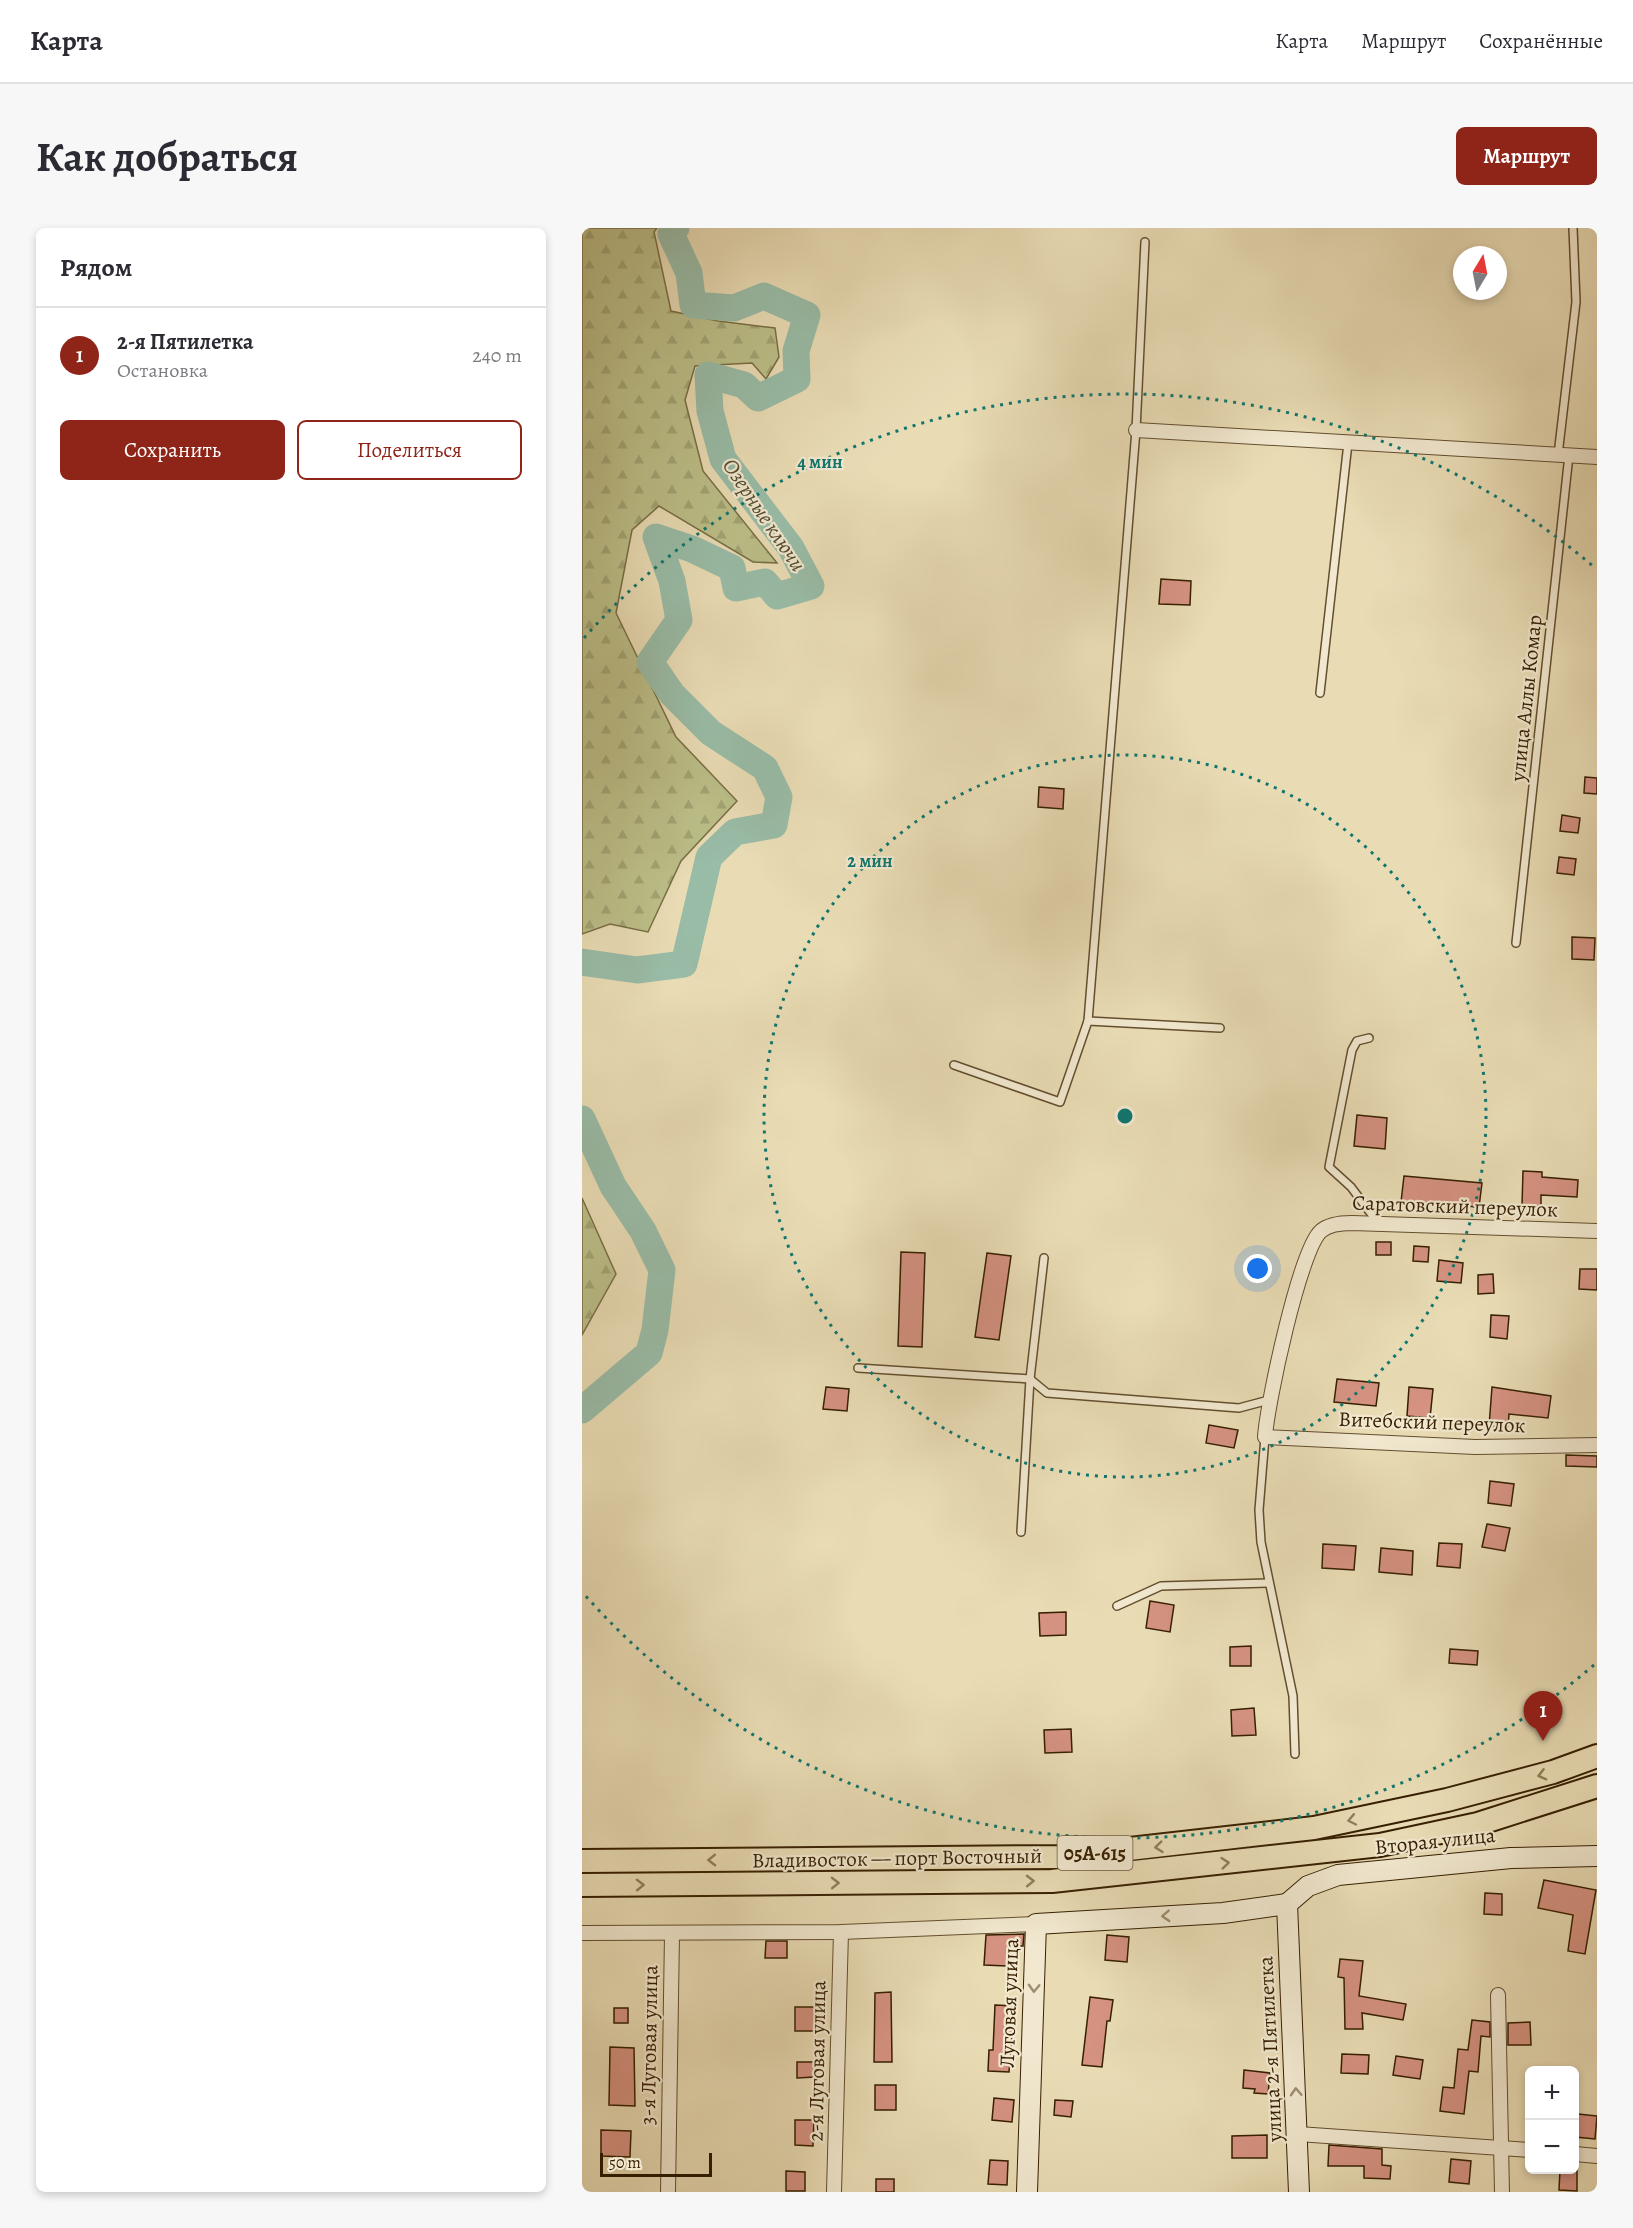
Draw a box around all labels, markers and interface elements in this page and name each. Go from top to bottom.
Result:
text: Карта [30,22,103,60]
text: Карта [1275,27,1328,55]
text: Маршрут [1361,27,1446,55]
text: Сохранённые [1479,27,1603,55]
button: Маршрут [1456,127,1597,185]
text: Как добраться [36,128,298,185]
north arrow [1453,246,1507,300]
text: Рядом [60,250,132,285]
text: 2-я Пятилетка [117,327,253,357]
text: 1 [76,342,83,369]
text: 240 m [472,342,522,369]
text: Остановка [117,357,208,384]
button: Сохранить [60,420,285,480]
button: Поделиться [297,420,522,480]
text: 4 мин [797,450,843,474]
water label: Озерные ключи [715,453,813,577]
street label: улица Аллы Комар [1503,613,1549,784]
text: 2 мин [847,849,893,873]
centre of rings [1115,1106,1135,1126]
street label: Саратовский переулок [1352,1188,1558,1224]
your location [1243,1254,1272,1283]
street label: Витебский переулок [1338,1405,1526,1439]
pin: 1 [1524,1692,1562,1741]
one-way arrow [1537,1768,1547,1781]
one-way arrow [1347,1813,1357,1826]
street label: Вторая улица [1373,1821,1497,1861]
road number: 05А-615 [1058,1836,1132,1870]
one-way arrow [1154,1840,1163,1852]
street label: Владивосток — порт Восточный [752,1841,1042,1875]
one-way arrow [708,1854,717,1866]
one-way arrow [1220,1857,1229,1870]
one-way arrow [1026,1875,1035,1887]
one-way arrow [831,1877,840,1889]
one-way arrow [636,1878,645,1891]
one-way arrow [1162,1909,1171,1922]
street label: Луговая улица [993,1937,1025,2068]
street label: улица 2-я Пятилетка [1251,1955,1289,2144]
street label: 3-я Луговая улица [634,1964,664,2125]
street label: 2-я Луговая улица [802,1980,832,2142]
one-way arrow [1027,1984,1040,1993]
map controls [1525,2066,1579,2174]
button: + [1525,2066,1579,2120]
one-way arrow [1290,2087,1303,2096]
button: − [1525,2120,1579,2174]
scale bar [600,2150,712,2178]
text: 50 m [609,2152,641,2174]

